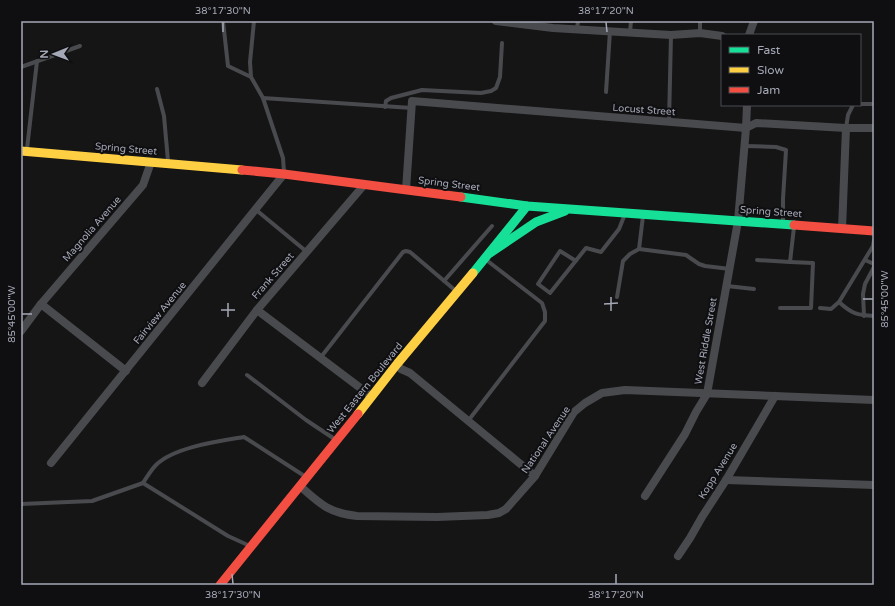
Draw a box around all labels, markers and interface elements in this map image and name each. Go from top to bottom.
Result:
text: 38°17'30"N [195,5,251,17]
text: 38°17'20"N [578,5,634,17]
north arrow [34,34,74,74]
legend [721,34,861,106]
text: Fast [757,43,781,57]
text: N [38,50,51,59]
text: Slow [757,63,784,77]
text: Jam [757,83,780,97]
street label: Locust Street [612,102,676,118]
street label: Spring Street [94,140,158,158]
street label: Spring Street [417,174,481,194]
street label: Magnolia Avenue [60,194,124,264]
street label: Spring Street [740,204,803,220]
street label: Frank Street [249,250,297,302]
text: 85°45'00"W [879,270,891,328]
street label: Fairview Avenue [131,279,189,347]
text: 85°45'00"W [6,285,18,343]
street label: West Riddle Street [692,296,720,385]
street label: West Eastern Boulevard [325,340,405,436]
street label: National Avenue [519,404,573,476]
street label: Kopp Avenue [696,440,740,501]
text: 38°17'30"N [205,589,261,601]
text: 38°17'20"N [588,589,644,601]

